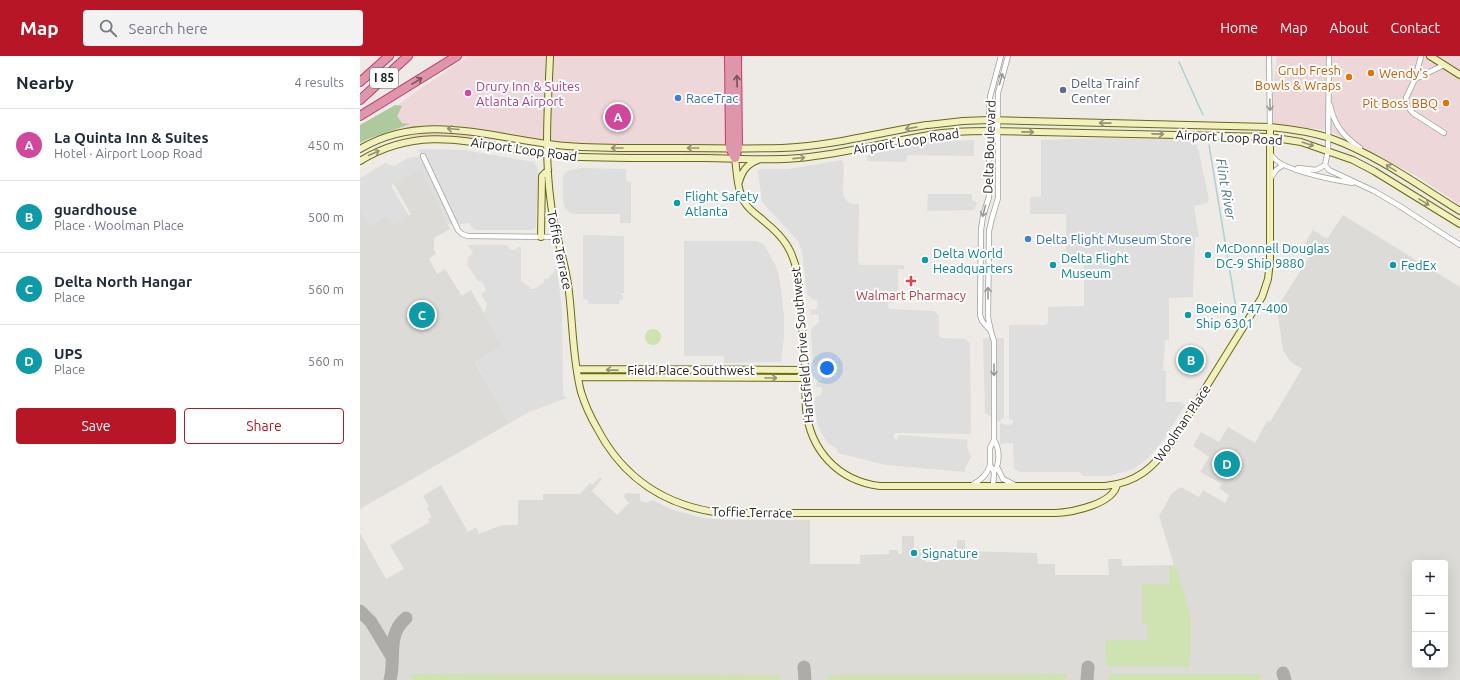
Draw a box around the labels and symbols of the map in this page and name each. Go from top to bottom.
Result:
place label: Grub Fresh Bowls & Wraps [1255,63,1341,92]
place label: Wendy's [1379,66,1428,80]
road number: I 85 [370,68,398,88]
marker: Wendy's [1366,68,1376,78]
marker: Grub Fresh Bowls & Wraps [1344,72,1354,82]
one-way arrow [998,73,1006,86]
one-way arrow [733,75,741,88]
one-way arrow [411,76,423,84]
place label: Delta Trainf Center [1071,76,1139,105]
place label: Drury Inn & Suites Atlanta Airport [476,79,580,108]
marker: Delta Trainf Center [1058,85,1068,95]
marker: Drury Inn & Suites Atlanta Airport [463,88,473,98]
place label: RaceTrac [686,91,738,105]
marker: RaceTrac [673,93,683,103]
place label: Pit Boss BBQ [1362,96,1438,111]
one-way arrow [1266,98,1274,111]
marker: Pit Boss BBQ [1441,98,1451,108]
street label: Delta Boulevard [980,100,998,194]
pin: A [605,102,631,132]
one-way arrow [1099,119,1112,127]
one-way arrow [905,124,918,132]
one-way arrow [447,126,460,133]
street label: Airport Loop Road [852,126,960,156]
street label: Airport Loop Road [1175,127,1283,147]
one-way arrow [1021,128,1034,135]
one-way arrow [1151,131,1164,138]
street label: Airport Loop Road [470,135,578,163]
one-way arrow [1301,141,1314,148]
one-way arrow [611,144,624,152]
one-way arrow [687,144,700,152]
one-way arrow [368,149,380,157]
one-way arrow [792,154,805,162]
water label: Flint River [1213,157,1239,222]
one-way arrow [1385,164,1397,172]
place label: Flight Safety Atlanta [685,189,758,218]
one-way arrow [1418,197,1429,206]
marker: Flight Safety Atlanta [672,198,682,208]
one-way arrow [980,204,988,217]
street label: Toffie Terrace [545,209,575,291]
place label: Delta Flight Museum Store [1036,232,1192,246]
marker: Delta Flight Museum Store [1023,234,1033,244]
place label: McDonnell Douglas DC-9 Ship 9880 [1216,241,1330,270]
place label: Delta World Headquarters [933,246,1013,275]
marker: McDonnell Douglas DC-9 Ship 9880 [1203,250,1213,260]
place label: Delta Flight Museum [1061,251,1129,280]
marker: Delta World Headquarters [920,255,930,265]
place label: FedEx [1401,258,1437,272]
marker: Delta Flight Museum [1048,260,1058,270]
marker: FedEx [1388,260,1398,270]
street label: Hartsfield Drive Southwest [788,266,816,424]
marker: Walmart Pharmacy [906,276,916,286]
one-way arrow [984,287,992,300]
place label: Walmart Pharmacy [856,288,966,302]
pin: C [409,300,435,330]
place label: Boeing 747-400 Ship 6301 [1196,301,1288,330]
marker: Boeing 747-400 Ship 6301 [1183,310,1193,320]
pin: B [1178,345,1204,375]
your location [817,358,837,378]
street label: Field Place Southwest [627,363,755,377]
one-way arrow [990,363,998,376]
one-way arrow [606,366,619,374]
one-way arrow [764,374,777,382]
street label: Woolman Place [1151,382,1213,464]
pin: D [1214,449,1240,479]
street label: Toffie Terrace [711,504,793,520]
place label: Signature [922,546,978,560]
marker: Signature [909,548,919,558]

